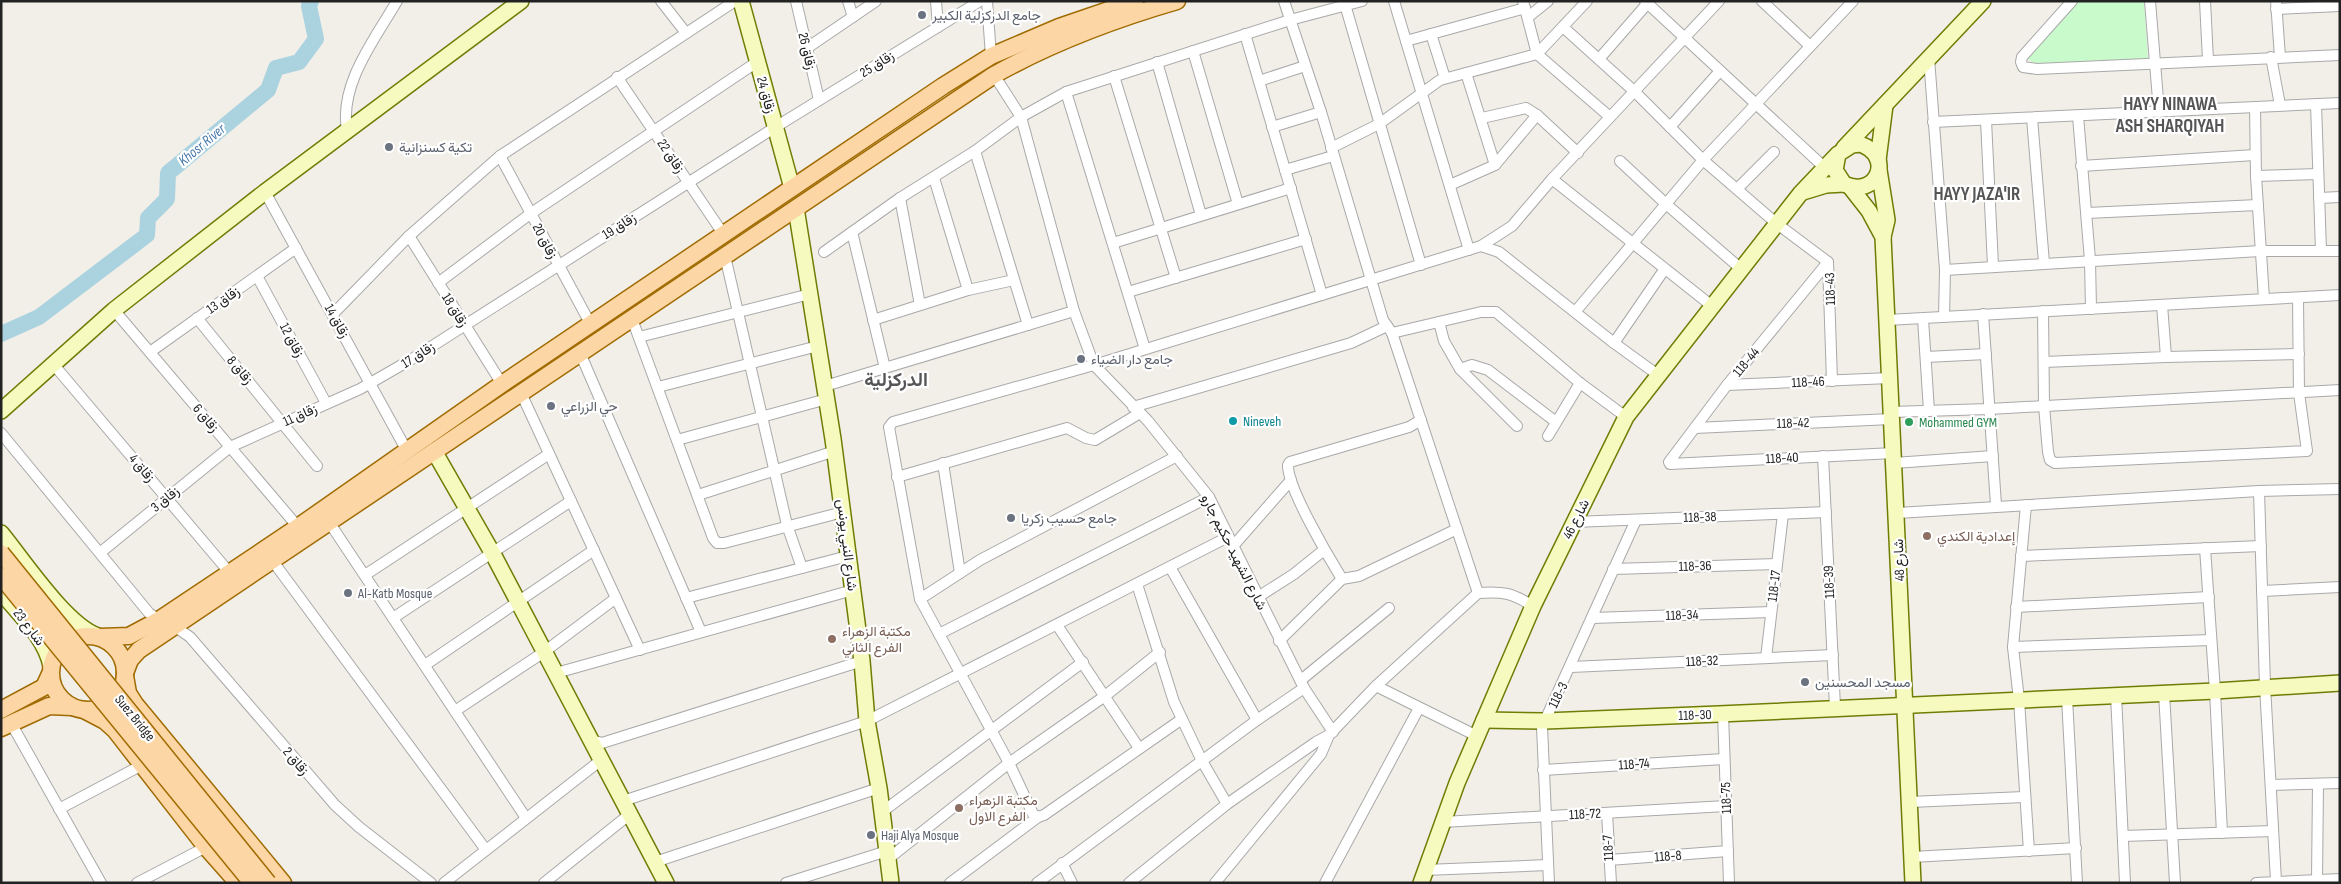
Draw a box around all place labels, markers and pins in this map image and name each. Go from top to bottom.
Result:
place label: جامع الدركزلية الكبير [931,7,1041,26]
marker: جامع الدركزلية الكبير [916,9,928,21]
place label: تكية كسنزانية [399,139,472,156]
marker: تكية كسنزانية [383,141,395,153]
place label: جامع دار الضياء [1091,351,1173,370]
marker: جامع دار الضياء [1075,353,1087,365]
place label: حي الزراعي [561,398,618,418]
marker: حي الزراعي [545,400,557,412]
place label: Nineveh [1243,413,1281,430]
place label: Mohammed GYM [1919,414,1997,431]
marker: Nineveh [1227,415,1239,427]
marker: Mohammed GYM [1903,416,1915,428]
place label: جامع حسيب زكريا [1021,510,1117,529]
marker: جامع حسيب زكريا [1005,512,1017,524]
place label: إعدادية الكندي [1937,528,2015,548]
marker: إعدادية الكندي [1921,530,1933,542]
place label: Al-Katb Mosque [357,585,432,602]
marker: Al-Katb Mosque [342,587,354,599]
place label: مكتبة الزهراء الفرع الثاني [842,623,911,659]
marker: مكتبة الزهراء الفرع الثاني [826,633,838,645]
place label: مسجد المحسنين [1815,674,1911,691]
marker: مسجد المحسنين [1799,676,1811,688]
place label: مكتبة الزهراء الفرع الاول [969,792,1038,827]
marker: مكتبة الزهراء الفرع الاول [953,802,965,814]
place label: Haji Alya Mosque [881,827,959,844]
marker: Haji Alya Mosque [865,829,877,841]

